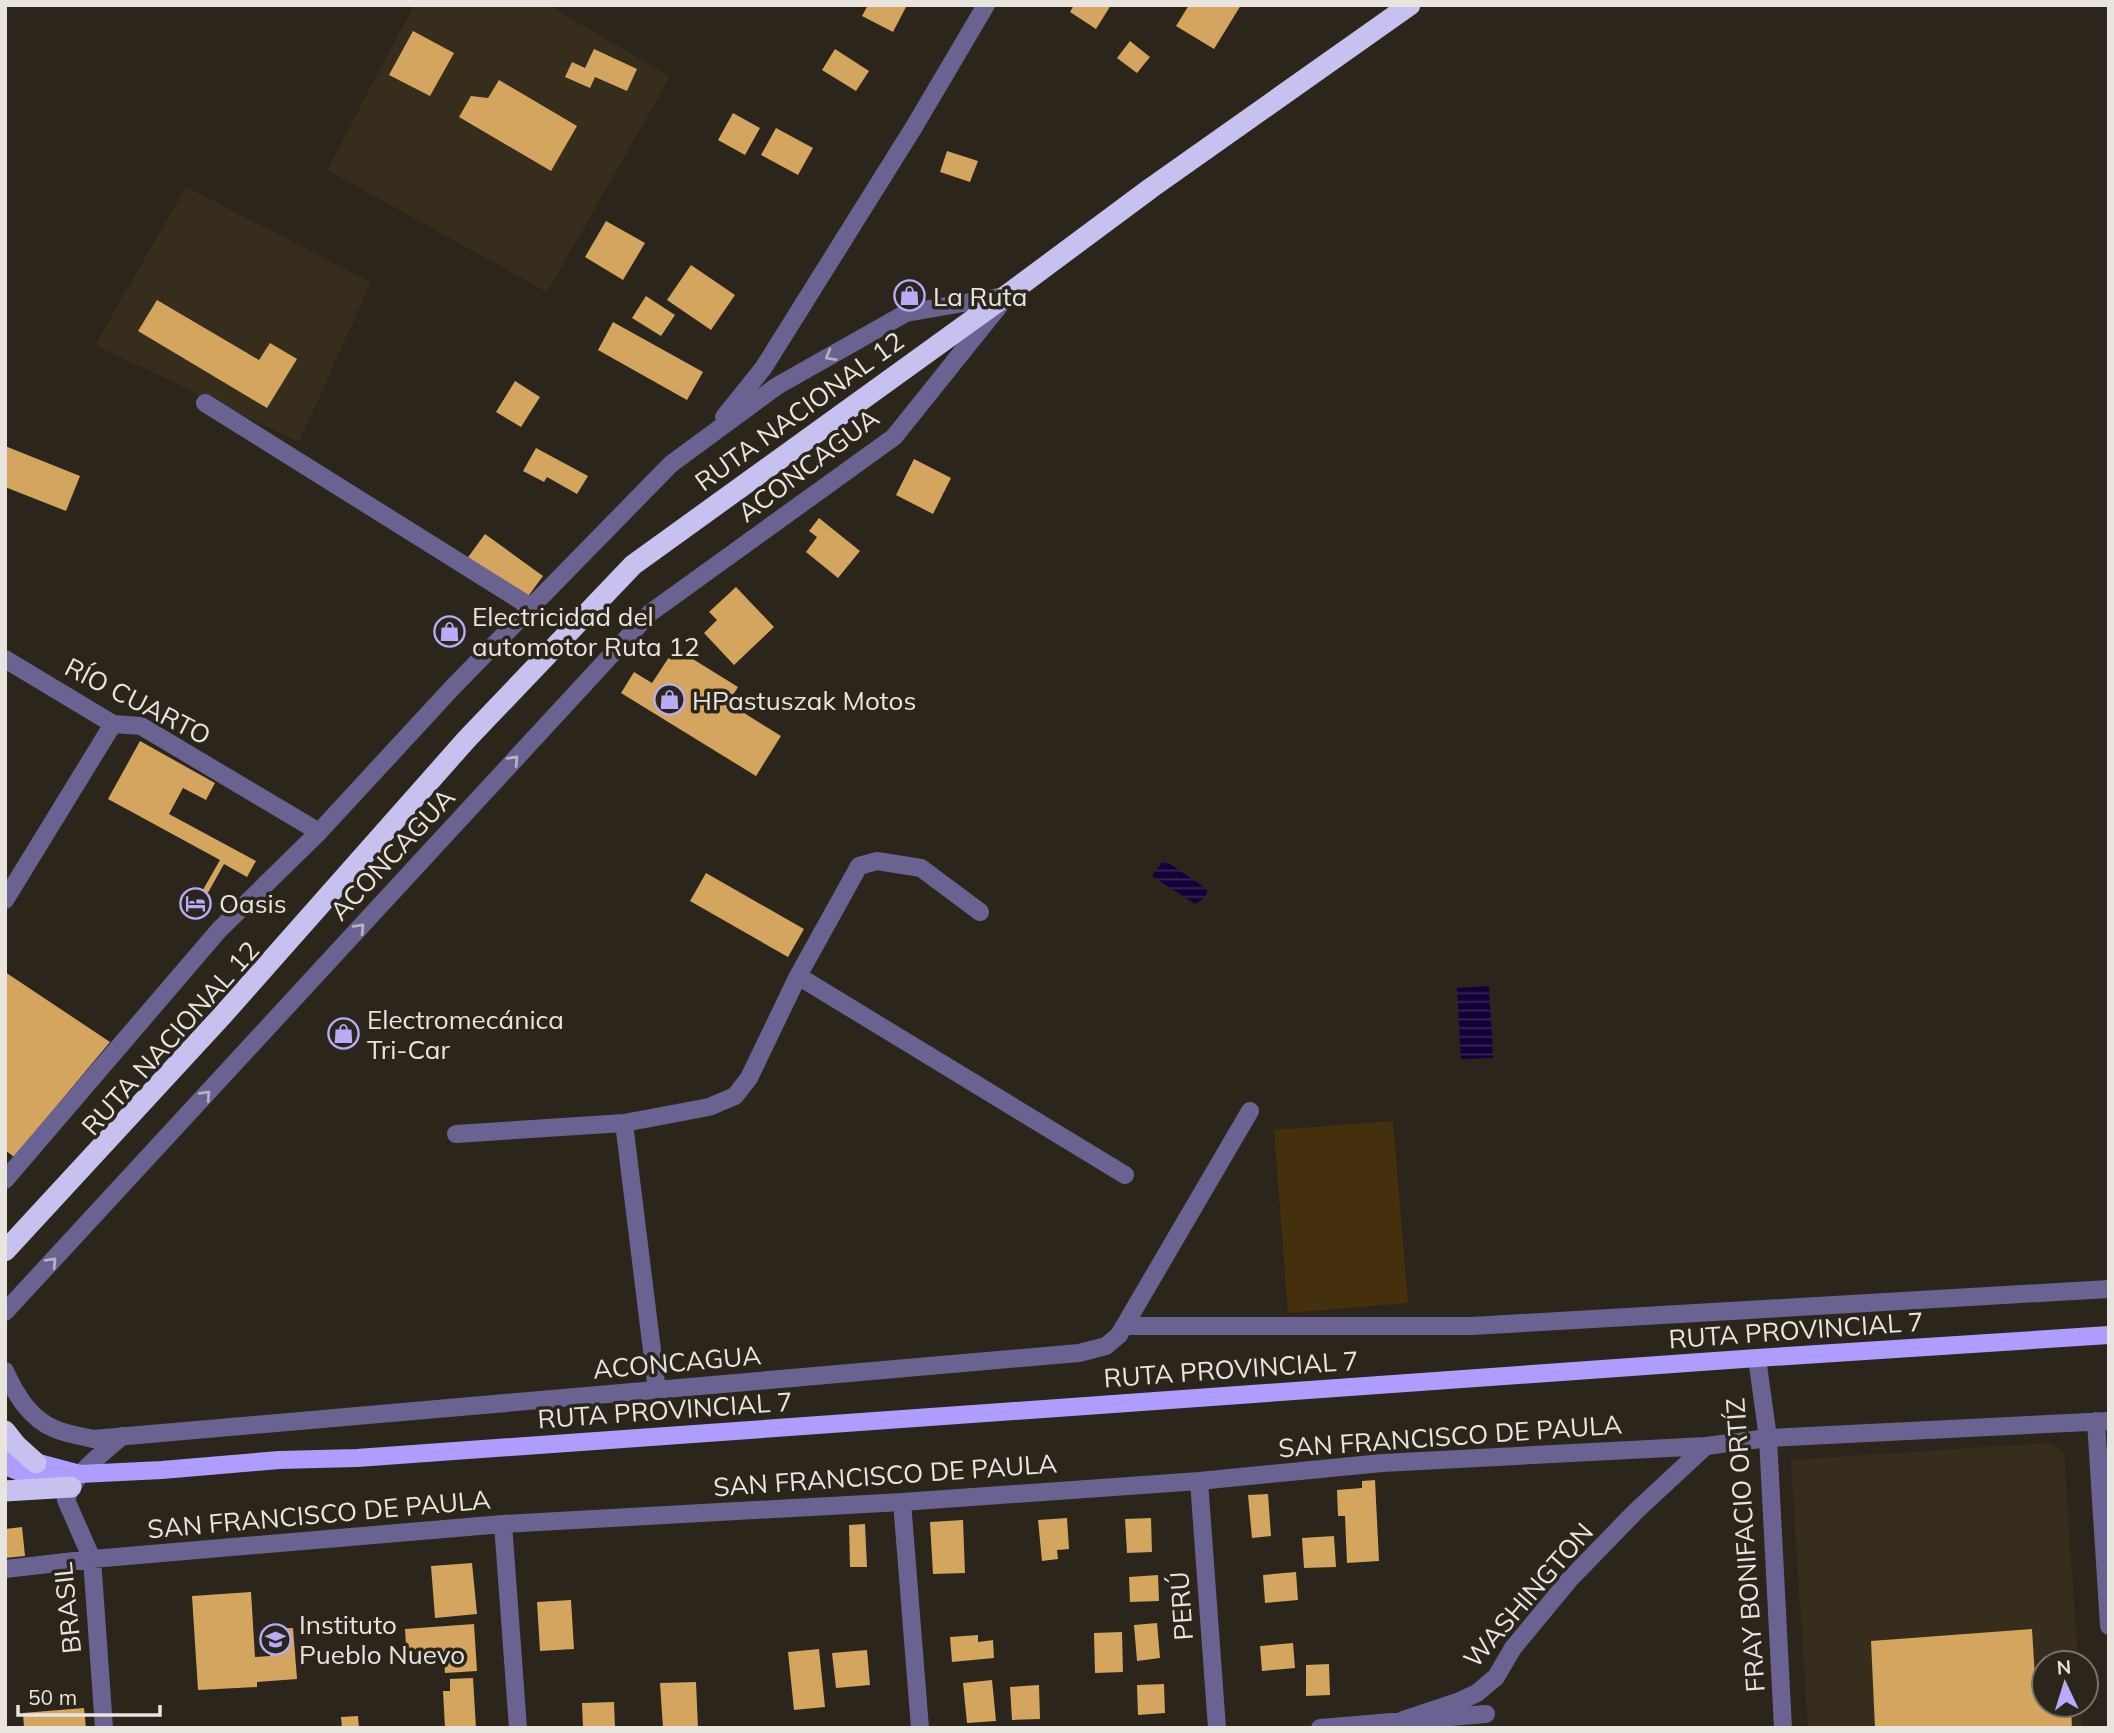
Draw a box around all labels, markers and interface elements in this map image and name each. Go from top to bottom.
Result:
shop icon: La Ruta [893,279,927,313]
place label: La Ruta [933,280,1027,313]
street label: RUTA NACIONAL 12 [688,324,910,498]
one-way arrow [824,348,837,361]
street label: ACONCAGUA [731,401,885,529]
place label: Electricidad del automotor Ruta 12 [472,600,700,663]
shop icon: Electricidad del automotor Ruta 12 [432,614,466,648]
street label: RÍO CUARTO [59,650,217,752]
shop icon: HPastuszak Motos [652,683,686,717]
place label: HPastuszak Motos [692,684,916,717]
one-way arrow [506,755,519,768]
street label: ACONCAGUA [322,781,462,927]
hotel icon: Oasis [179,886,213,920]
place label: Oasis [219,887,287,920]
one-way arrow [352,923,364,936]
street label: RUTA NACIONAL 12 [74,934,266,1142]
place label: Electromecánica Tri-Car [367,1003,564,1066]
shop icon: Electromecánica Tri-Car [327,1017,361,1051]
one-way arrow [198,1090,210,1103]
one-way arrow [43,1257,56,1270]
street label: RUTA PROVINCIAL 7 [1667,1305,1925,1355]
street label: ACONCAGUA [592,1338,762,1386]
street label: RUTA PROVINCIAL 7 [1102,1344,1360,1394]
street label: RUTA PROVINCIAL 7 [536,1385,794,1435]
street label: FRAY BONIFACIO ORTÍZ [1718,1397,1772,1693]
street label: SAN FRANCISCO DE PAULA [1277,1408,1623,1464]
street label: SAN FRANCISCO DE PAULA [712,1447,1058,1503]
street label: SAN FRANCISCO DE PAULA [146,1483,492,1545]
street label: WASHINGTON [1456,1516,1600,1674]
street label: BRASIL [46,1561,88,1655]
street label: PERÚ [1162,1570,1200,1642]
place label: Instituto Pueblo Nuevo [299,1608,465,1671]
school or university icon: Instituto Pueblo Nuevo [259,1622,293,1656]
north arrow [2030,1649,2100,1719]
text: N [2056,1655,2072,1680]
scale bar [18,1674,159,1718]
text: 50 m [28,1684,77,1710]

